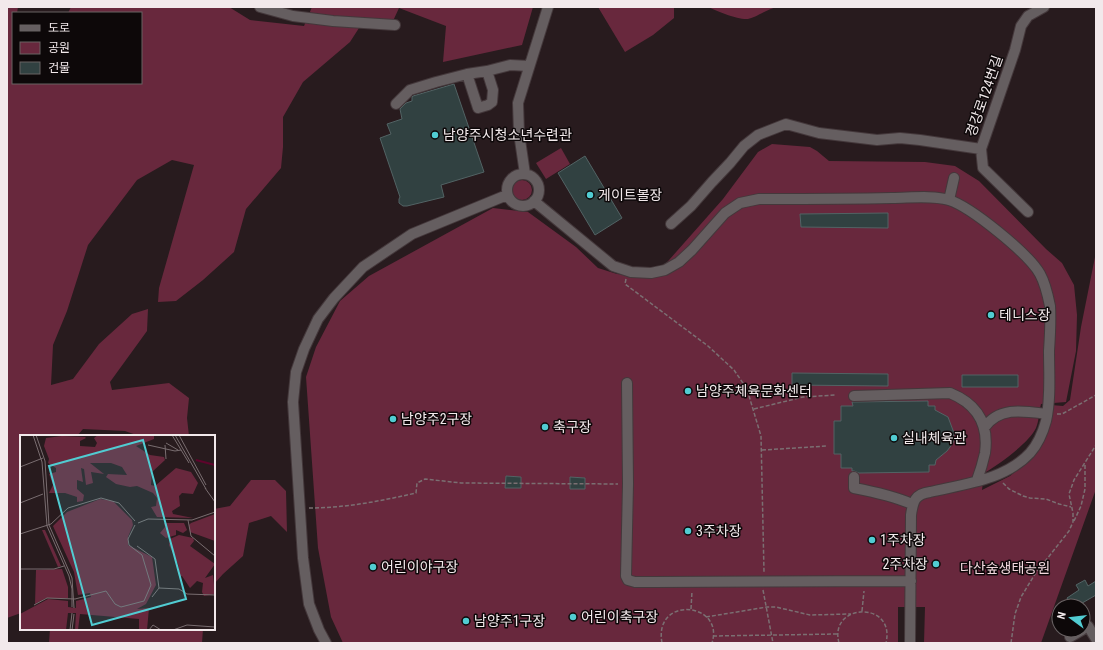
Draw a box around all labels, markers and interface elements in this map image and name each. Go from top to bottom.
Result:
legend [12,12,142,84]
text: 도로 [48,21,70,35]
text: 공원 [48,41,70,55]
street label: 경강로124번길 [963,53,1005,139]
text: 건물 [48,61,70,75]
place label: 남양주시청소년수련관 [443,127,572,143]
marker: 남양주시청소년수련관 [430,130,440,140]
place label: 게이트볼장 [598,187,663,203]
marker: 게이트볼장 [585,190,595,200]
place label: 테니스장 [999,307,1051,323]
marker: 테니스장 [986,310,996,320]
place label: 남양주체육문화센터 [696,383,812,399]
marker: 남양주체육문화센터 [683,386,693,396]
place label: 남양주2구장 [401,411,472,427]
marker: 남양주2구장 [388,414,398,424]
place label: 축구장 [553,419,592,435]
marker: 축구장 [540,422,550,432]
place label: 실내체육관 [902,430,967,446]
marker: 실내체육관 [889,433,899,443]
inset map [20,435,215,630]
place label: 3주차장 [696,523,742,539]
marker: 3주차장 [683,526,693,536]
place label: 1주차장 [880,532,926,548]
marker: 1주차장 [867,535,877,545]
place label: 2주차장 [882,556,928,572]
place label: 어린이야구장 [381,559,458,575]
marker: 2주차장 [931,559,941,569]
park label: 다산숲생태공원 [960,560,1050,576]
marker: 어린이야구장 [368,562,378,572]
north arrow [1051,598,1091,638]
place label: 어린이축구장 [581,609,658,625]
text: N [1055,610,1069,620]
marker: 어린이축구장 [568,612,578,622]
place label: 남양주1구장 [474,613,545,629]
marker: 남양주1구장 [461,616,471,626]

